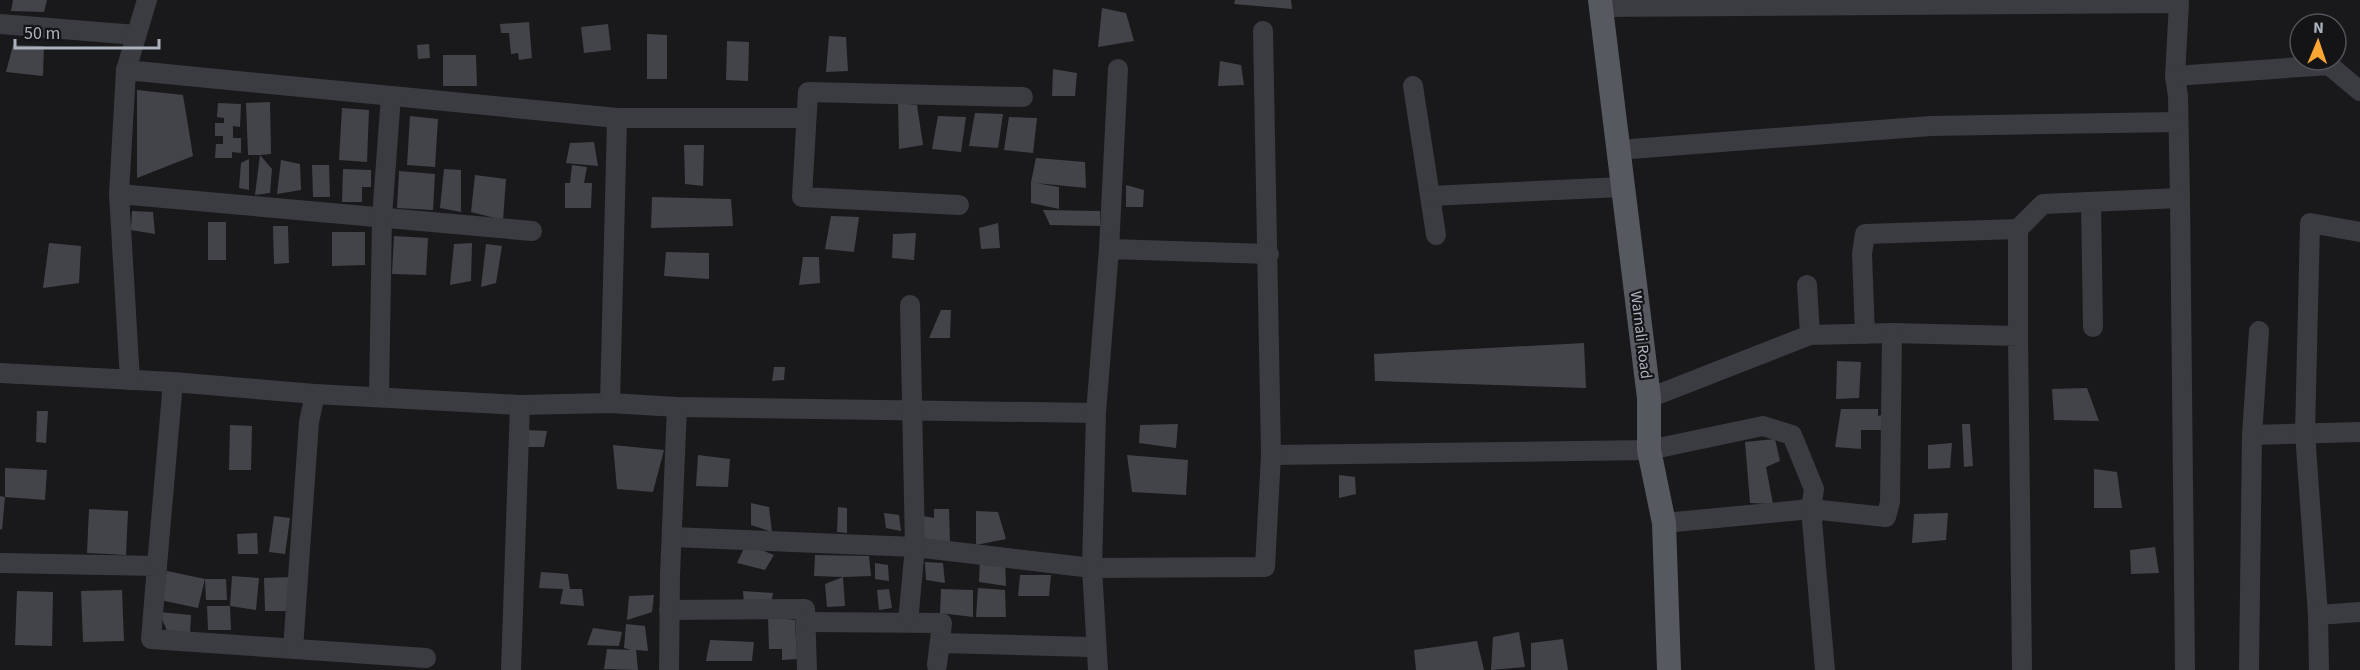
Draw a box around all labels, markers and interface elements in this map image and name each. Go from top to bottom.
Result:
scale bar [15,12,159,50]
north arrow [2288,12,2348,72]
text: N [2313,17,2324,39]
text: 50 m [24,21,60,46]
street label: Warnali Road [1625,290,1657,380]

